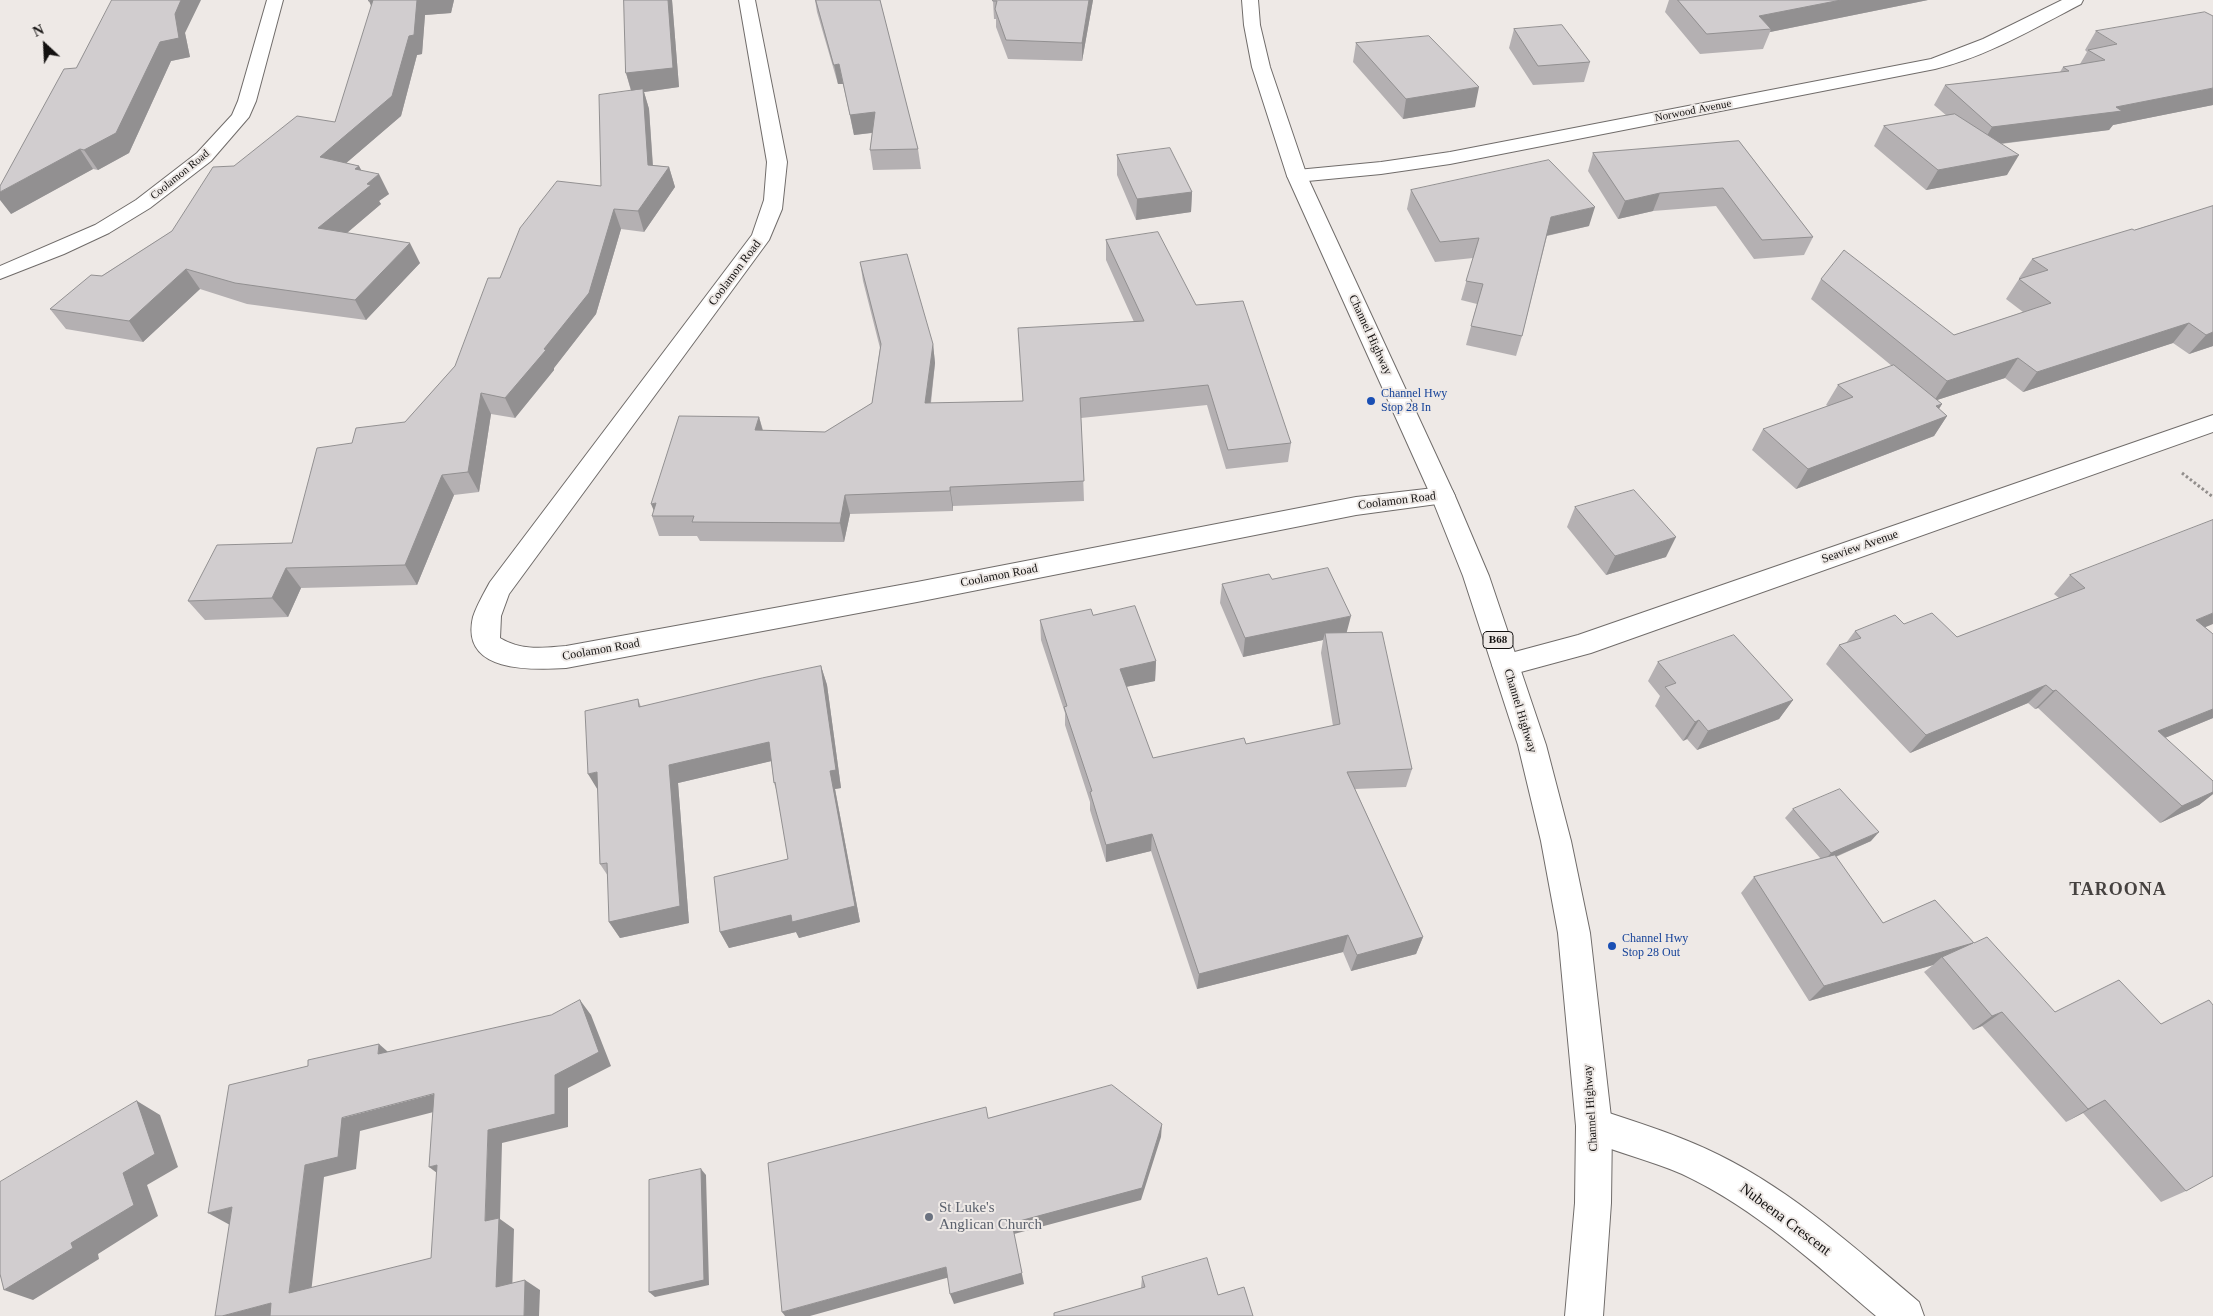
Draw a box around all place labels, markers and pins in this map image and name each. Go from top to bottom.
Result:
place label: Channel Hwy Stop 28 In [1381,387,1447,415]
marker: Channel Hwy Stop 28 In [1365,395,1377,407]
place label: Channel Hwy Stop 28 Out [1622,932,1688,960]
marker: Channel Hwy Stop 28 Out [1606,940,1618,952]
place label: St Luke's Anglican Church [939,1199,1042,1234]
marker: St Luke's Anglican Church [923,1211,935,1223]

